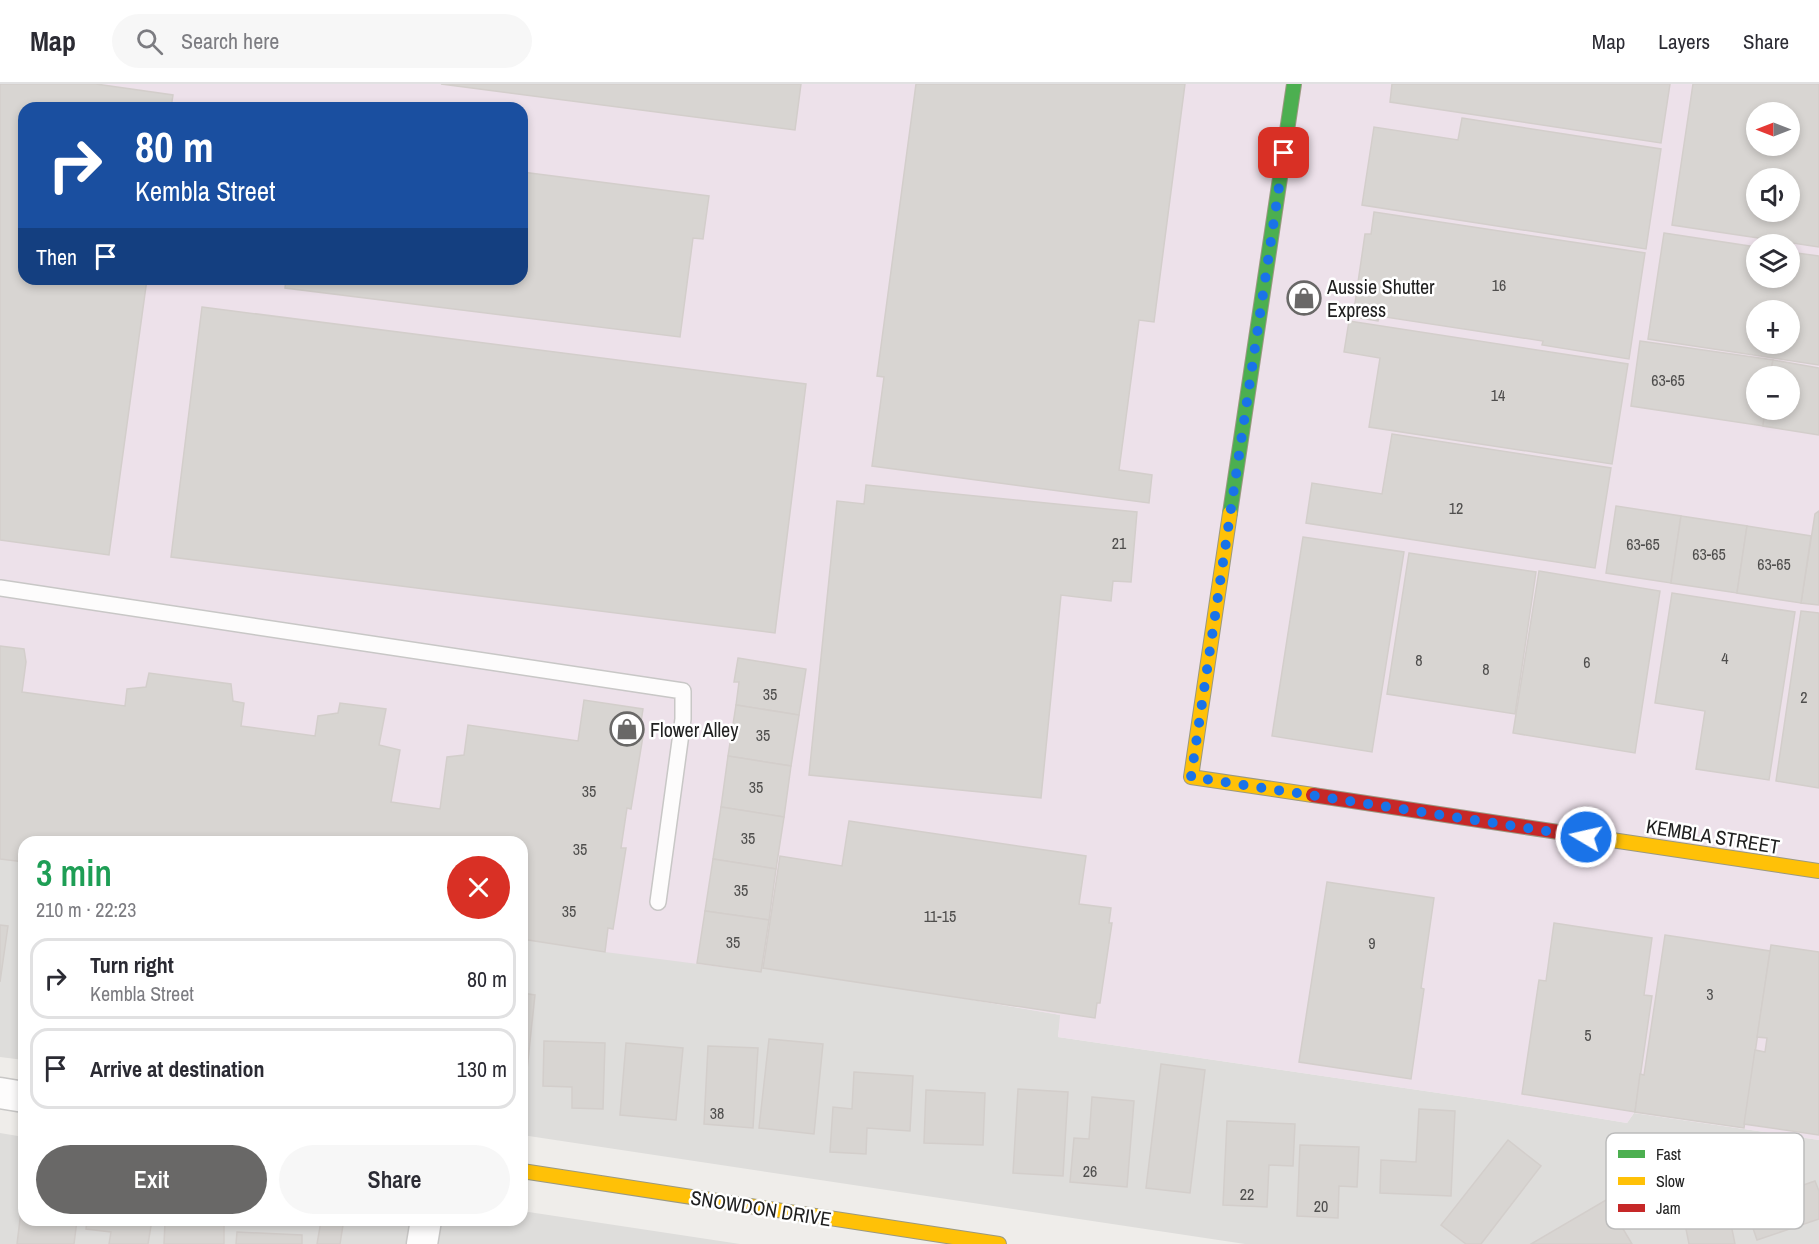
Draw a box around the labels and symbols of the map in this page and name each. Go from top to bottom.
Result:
north arrow [1746,102,1800,156]
pin [1258,127,1309,178]
place label: Aussie Shutter Express [1326,273,1435,323]
house number: 16 [1492,274,1506,296]
shop icon: Aussie Shutter Express [1286,280,1322,316]
house number: 63-65 [1651,369,1685,391]
house number: 14 [1491,384,1505,406]
house number: 12 [1449,497,1463,519]
house number: 21 [1112,532,1127,554]
house number: 63-65 [1626,533,1660,555]
house number: 63-65 [1692,543,1726,565]
house number: 63-65 [1757,553,1791,575]
house number: 4 [1721,647,1729,669]
house number: 8 [1415,649,1423,671]
house number: 6 [1583,651,1591,673]
house number: 8 [1482,658,1490,680]
house number: 35 [763,683,777,705]
house number: 2 [1800,686,1808,708]
shop icon: Flower Alley [609,711,645,747]
place label: Flower Alley [650,716,739,743]
house number: 35 [756,724,770,746]
house number: 35 [749,776,763,798]
house number: 35 [582,780,596,802]
position arrow [1554,805,1618,869]
street label: KEMBLA STREET [1644,812,1782,860]
house number: 35 [741,827,755,849]
house number: 35 [573,838,587,860]
house number: 35 [734,879,748,901]
house number: 35 [562,900,576,922]
house number: 11-15 [924,905,956,927]
house number: 35 [726,931,740,953]
house number: 9 [1368,932,1376,954]
house number: 3 [1706,983,1714,1005]
house number: 5 [1584,1024,1592,1046]
house number: 38 [710,1102,724,1124]
legend [1606,1133,1804,1229]
text: Fast [1656,1143,1681,1165]
house number: 26 [1083,1160,1097,1182]
text: Slow [1656,1170,1685,1192]
house number: 22 [1240,1183,1254,1205]
street label: SNOWDON DRIVE [689,1184,833,1232]
house number: 20 [1314,1195,1328,1217]
text: Jam [1656,1197,1681,1219]

